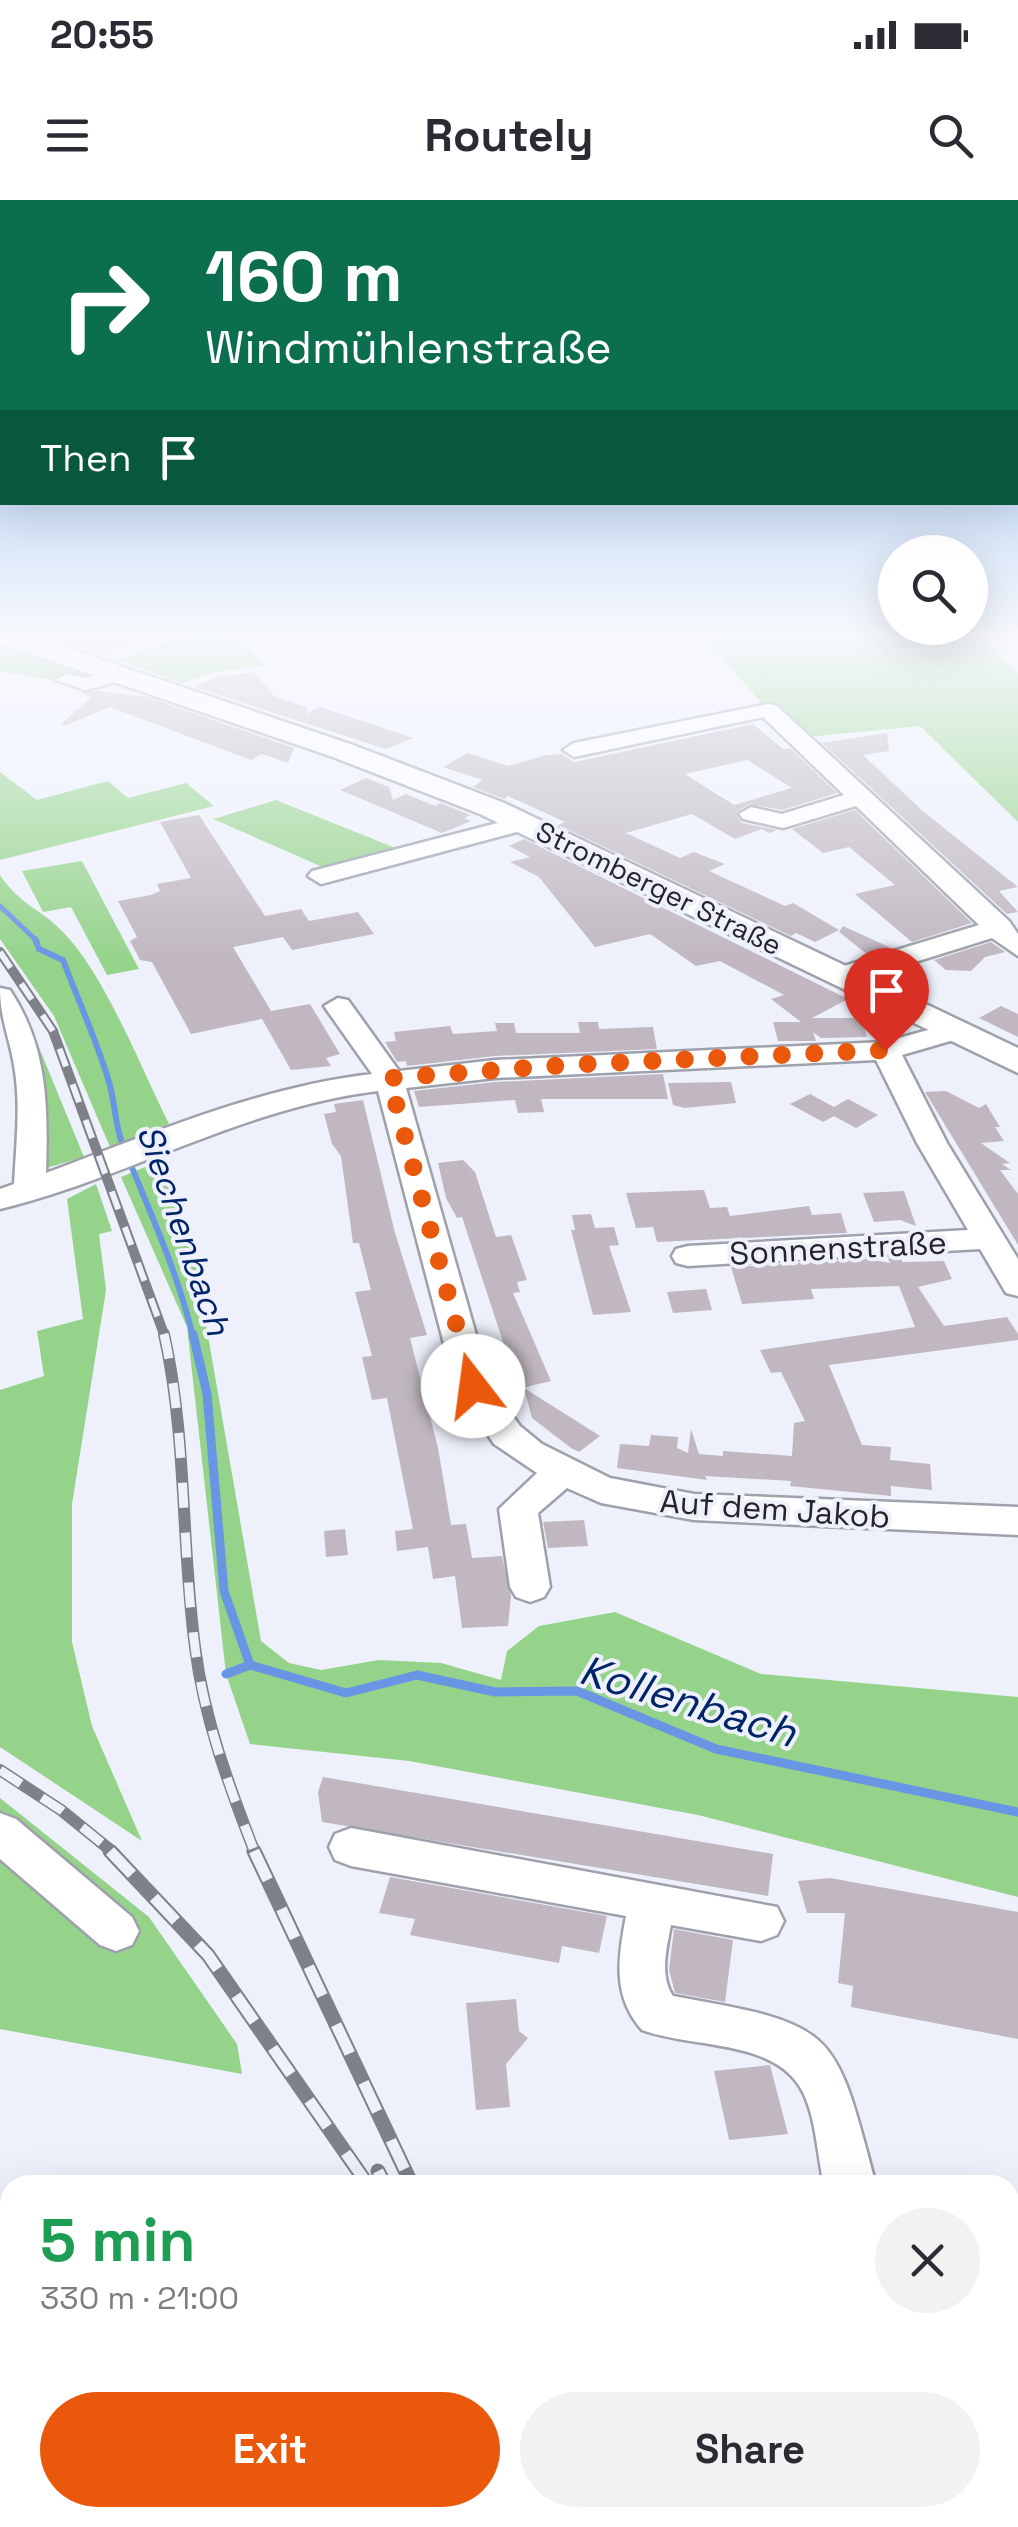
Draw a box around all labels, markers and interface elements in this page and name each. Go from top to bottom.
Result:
text: 20:55 [50,11,154,59]
text: Routely [424,107,594,164]
icon: menu [40,108,95,163]
icon: search [923,108,978,163]
text: 160 m [205,232,403,321]
icon: right [40,240,170,370]
text: Windmühlenstraße [205,319,612,376]
icon: arrive [151,430,206,485]
text: Then [40,434,131,482]
map controls [878,535,988,645]
button: search [878,535,988,645]
street label: Stromberger Straße [530,813,788,963]
pin [844,948,929,1051]
icon: arrive [859,963,914,1018]
water label: Siechenbach [127,1119,241,1342]
street label: Sonnenstraße [728,1222,948,1274]
position arrow [421,1334,525,1438]
street label: Auf dem Jakob [659,1481,891,1537]
water label: Kollenbach [573,1643,804,1759]
text: 5 min [40,2202,195,2279]
button: close [875,2208,980,2313]
text: 330 m · 21:00 [40,2278,239,2318]
button: Exit [40,2392,500,2507]
button: Share [520,2392,980,2507]

